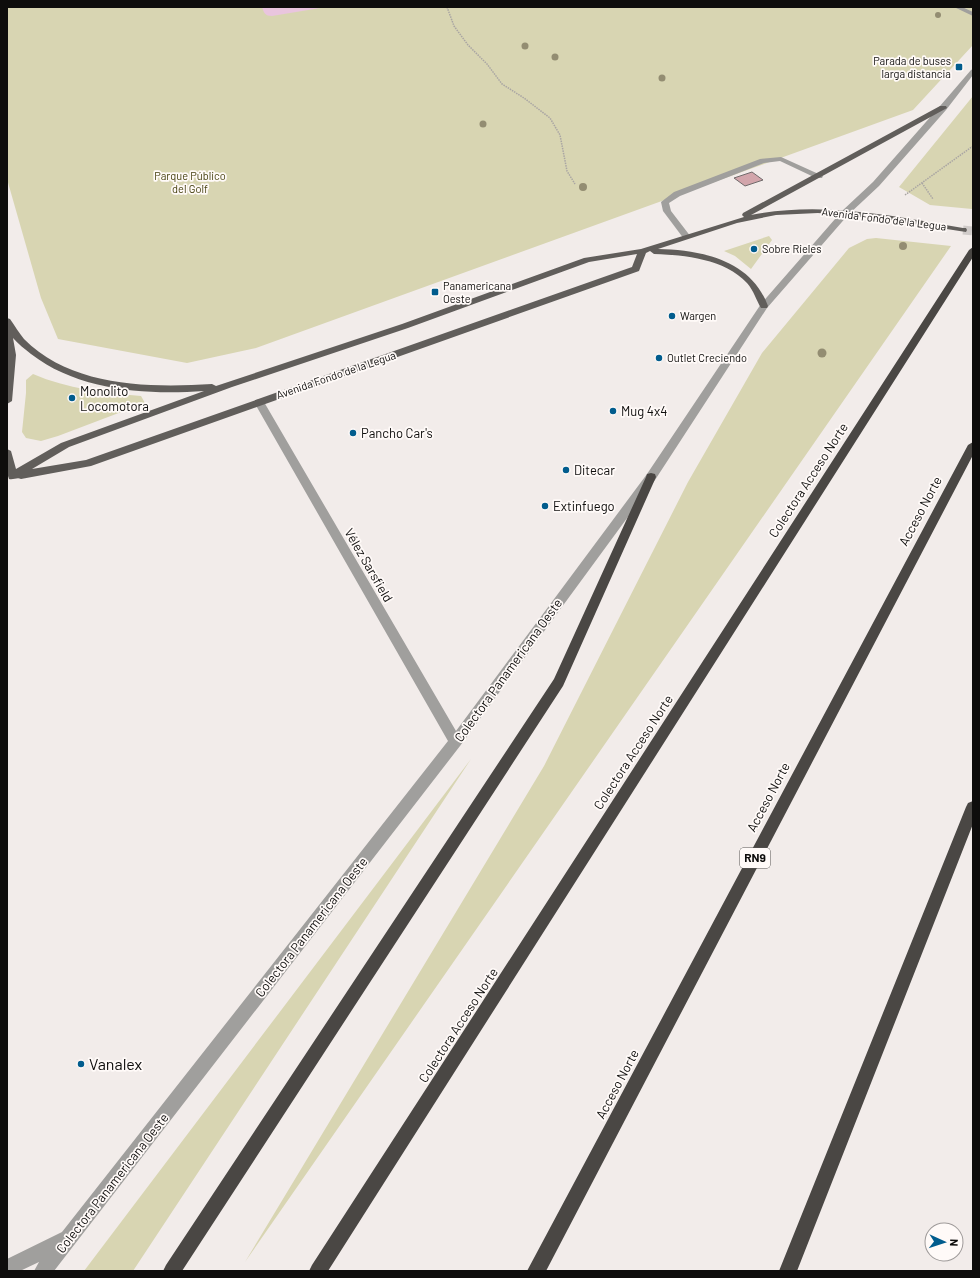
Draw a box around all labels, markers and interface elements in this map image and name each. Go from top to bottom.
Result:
place label: Parada de buses larga distancia [873,54,951,80]
marker: Parada de buses larga distancia [954,62,964,72]
park label: Parque Público del Golf [154,169,226,195]
street label: Avenida Fondo de la Legua [821,204,947,233]
place label: Sobre Rieles [762,242,821,255]
marker: Sobre Rieles [749,244,759,254]
place label: Panamericana Oeste [443,279,511,305]
marker: Panamericana Oeste [430,287,440,297]
place label: Wargen [680,309,716,322]
marker: Wargen [667,311,677,321]
street label: Avenida Fondo de la Legua [274,348,397,401]
place label: Outlet Creciendo [667,351,747,364]
marker: Outlet Creciendo [654,353,664,363]
place label: Monolito Locomotora [80,383,149,414]
marker: Monolito Locomotora [67,393,77,403]
place label: Mug 4x4 [621,403,667,419]
marker: Mug 4x4 [608,406,618,416]
street label: Colectora Acceso Norte [765,420,851,540]
place label: Pancho Car's [361,425,433,441]
marker: Pancho Car's [348,428,358,438]
place label: Ditecar [574,462,615,478]
marker: Ditecar [561,465,571,475]
street label: Acceso Norte [895,474,945,548]
place label: Extinfuego [553,498,615,514]
marker: Extinfuego [540,501,550,511]
street label: Vélez Sarsfield [341,525,397,605]
street label: Colectora Panamericana Oeste [451,595,565,745]
street label: Colectora Acceso Norte [590,692,676,812]
street label: Acceso Norte [743,760,793,834]
road number: RN9 [740,848,770,868]
street label: Colectora Panamericana Oeste [251,854,371,1000]
street label: Colectora Acceso Norte [415,965,501,1085]
street label: Acceso Norte [592,1047,642,1121]
place label: Vanalex [89,1054,143,1073]
marker: Vanalex [76,1059,86,1069]
street label: Colectora Panamericana Oeste [52,1110,172,1256]
north arrow [924,1222,964,1262]
text: N [948,1239,961,1247]

